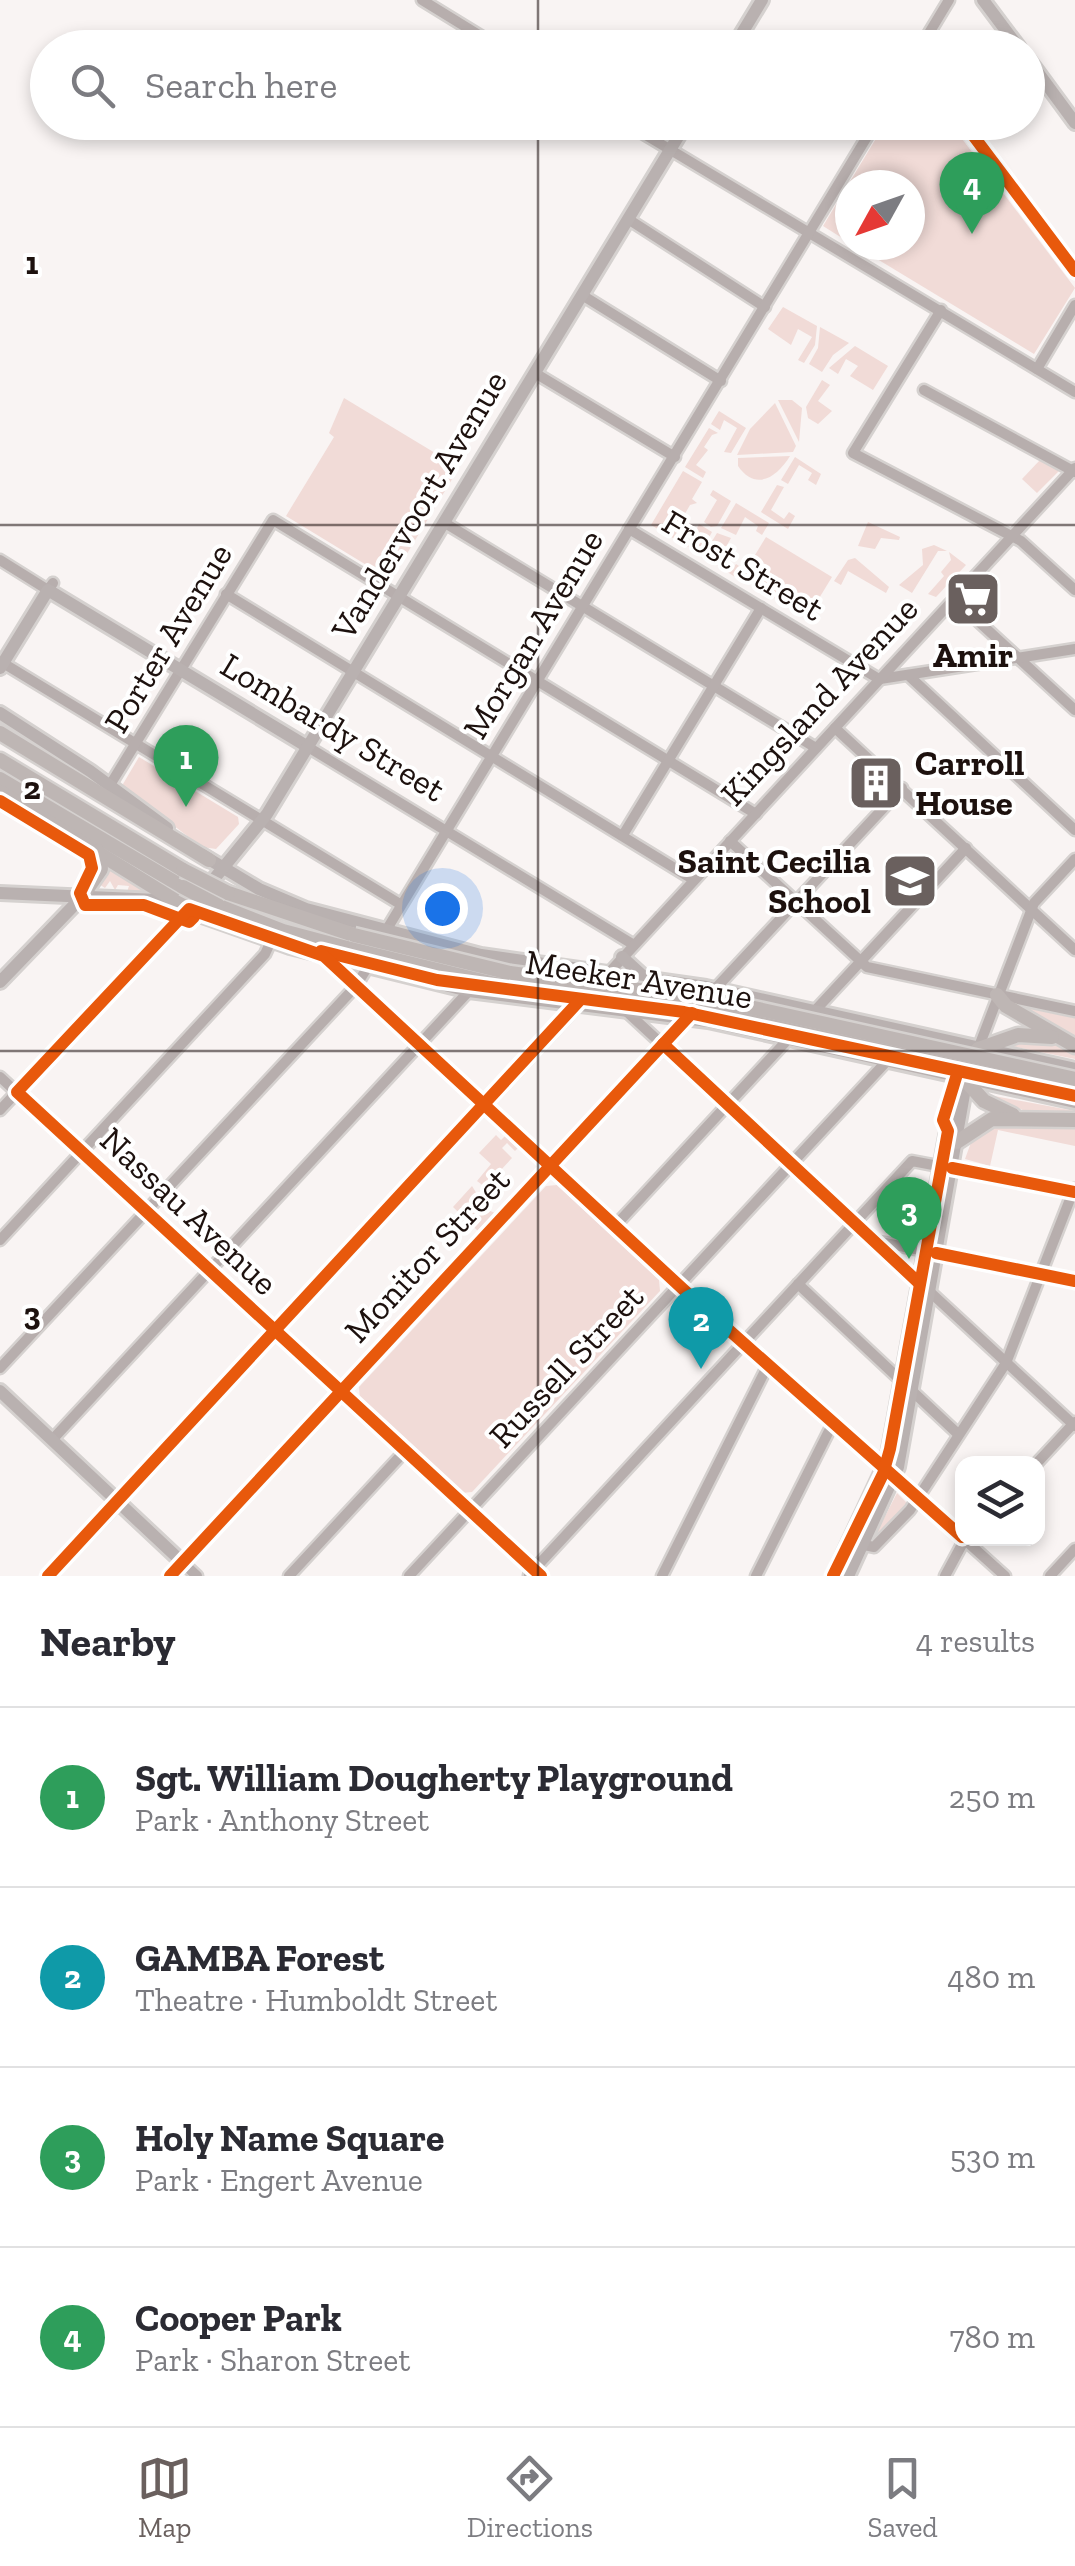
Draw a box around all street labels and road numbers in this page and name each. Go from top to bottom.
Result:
street label: Vandervoort Avenue [322,363,516,648]
street label: Frost Street [655,500,831,630]
street label: Morgan Avenue [454,522,612,746]
street label: Porter Avenue [95,536,241,740]
street label: Kingsland Avenue [712,588,926,814]
street label: Lombardy Street [213,644,453,810]
street label: Meeker Avenue [523,940,755,1018]
street label: Nassau Avenue [92,1118,286,1304]
street label: Monitor Street [336,1159,518,1351]
street label: Russell Street [480,1276,652,1456]

